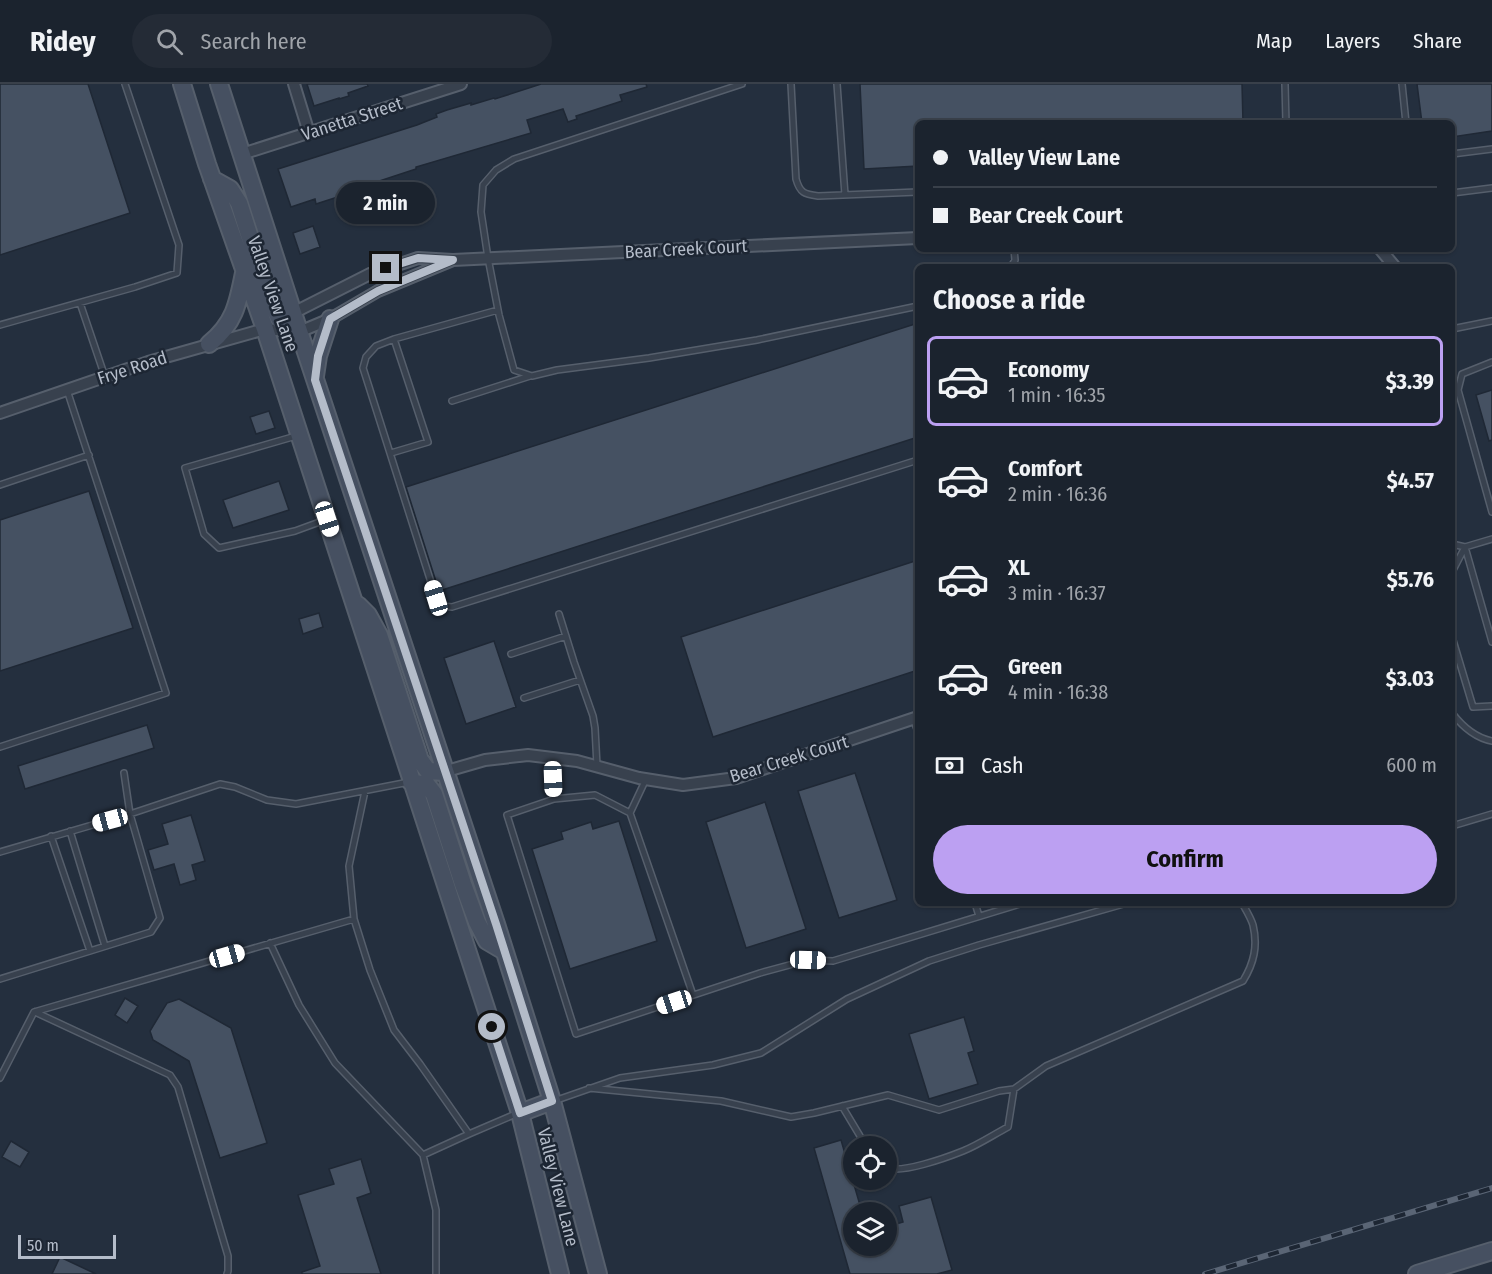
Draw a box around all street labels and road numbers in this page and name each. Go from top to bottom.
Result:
street label: Vanetta Street [299,92,405,146]
street label: Valley View Lane [243,233,303,355]
street label: Bear Creek Court [624,235,748,263]
street label: Frye Road [94,346,170,390]
street label: Bear Creek Court [727,730,851,787]
street label: Valley View Lane [533,1126,583,1249]

